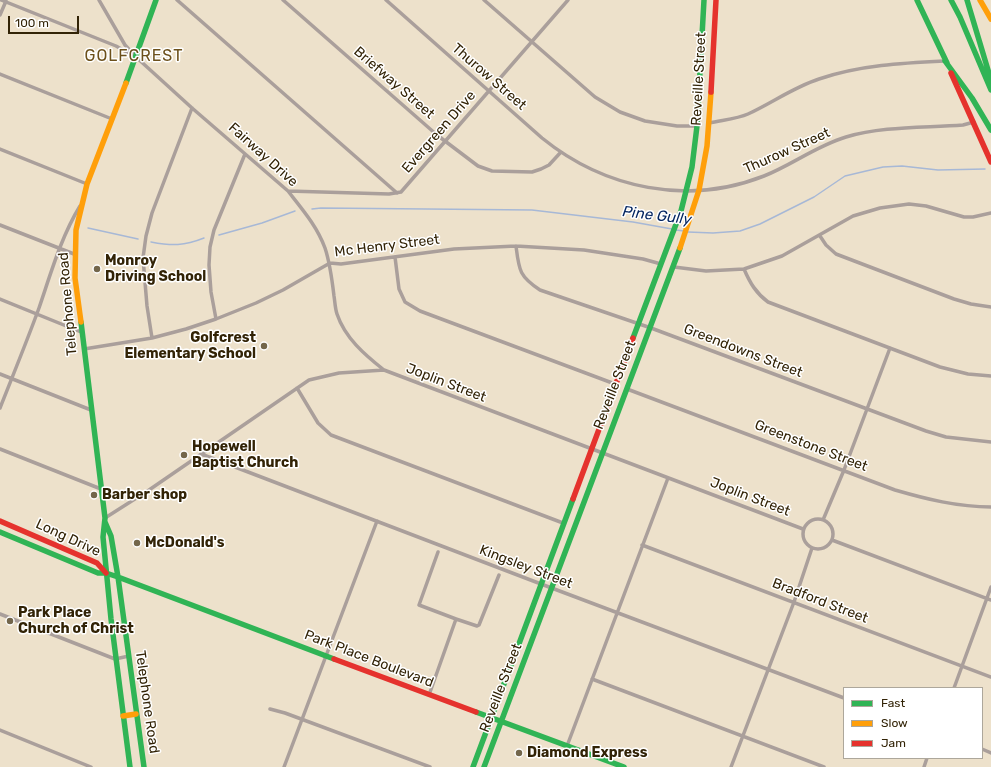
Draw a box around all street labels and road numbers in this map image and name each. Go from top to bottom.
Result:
street label: Reveille Street [688,32,710,126]
street label: Thurow Street [448,40,530,114]
street label: Briefway Street [350,43,438,123]
street label: Evergreen Drive [399,87,479,177]
street label: Fairway Drive [225,119,301,191]
street label: Thurow Street [741,124,833,178]
street label: Mc Henry Street [334,231,440,261]
street label: Telephone Road [55,252,81,356]
street label: Greendowns Street [681,321,805,381]
street label: Reveille Street [590,338,640,432]
street label: Joplin Street [404,360,488,406]
street label: Greenstone Street [752,417,870,475]
street label: Joplin Street [708,474,792,520]
street label: Long Drive [33,516,103,560]
street label: Kingsley Street [477,542,575,592]
street label: Bradford Street [770,575,870,627]
street label: Park Place Boulevard [302,627,436,691]
street label: Reveille Street [476,641,526,735]
street label: Telephone Road [131,649,163,755]

